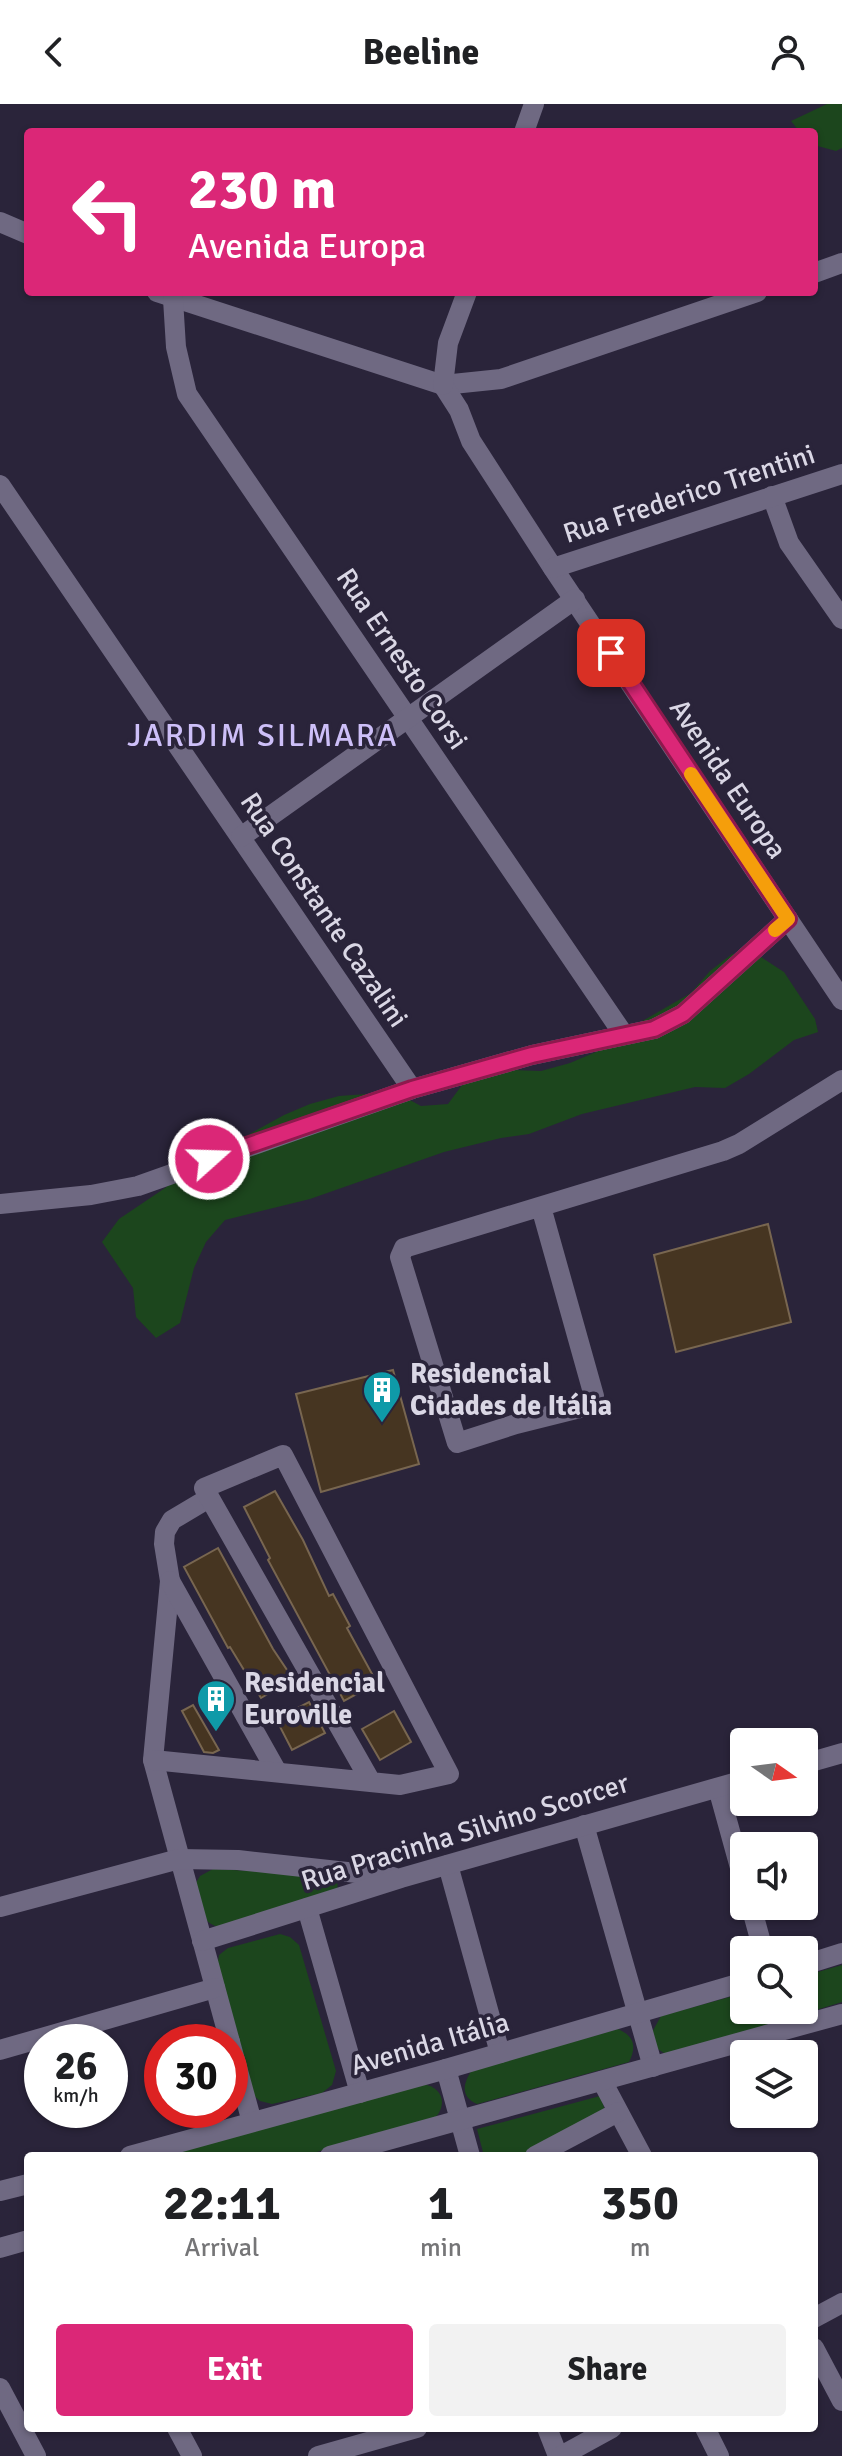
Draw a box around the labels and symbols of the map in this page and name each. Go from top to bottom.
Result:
street label: Rua Frederico Trentini [559,437,819,551]
street label: Rua Ernesto Corsi [329,562,475,756]
pin [577,619,645,687]
street label: Avenida Europa [662,693,794,865]
district label: JARDIM SILMARA [127,716,399,755]
street label: Rua Constante Cazalini [233,786,415,1034]
position arrow [167,1117,251,1201]
place label: Residencial Cidades de Itália [410,1357,612,1423]
building icon: Residencial Cidades de Itália [361,1369,403,1424]
place label: Residencial Euroville [244,1666,385,1732]
building icon: Residencial Euroville [195,1678,237,1733]
north arrow [730,1728,818,1816]
street label: Rua Pracinha Silvino Scorcer [297,1766,634,1898]
street label: Avenida Itália [347,2005,513,2083]
speed limit sign: 30 [144,2024,248,2128]

